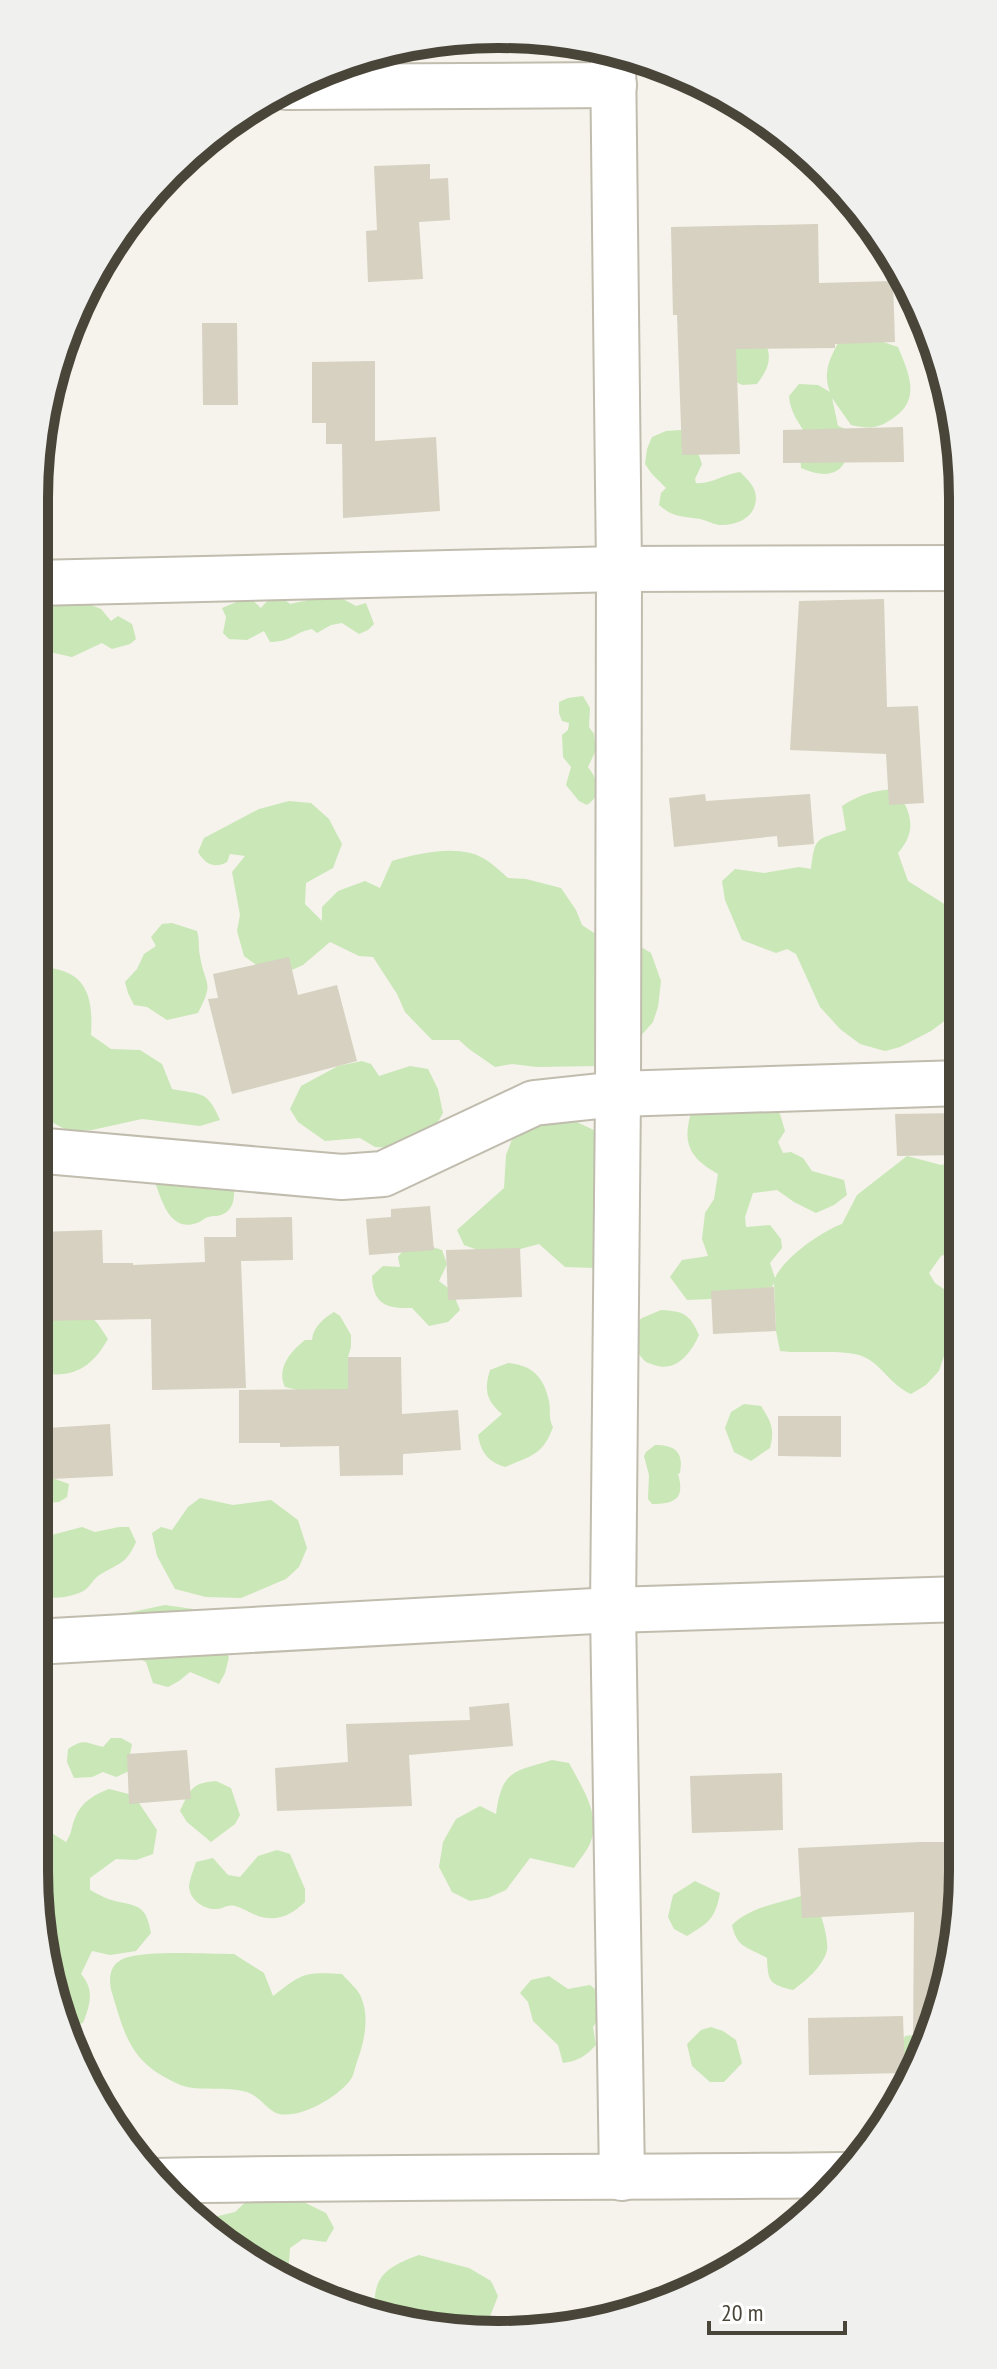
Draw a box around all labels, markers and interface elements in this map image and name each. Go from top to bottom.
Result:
scale bar [709,2285,845,2335]
text: 20 m [721,2297,763,2328]

